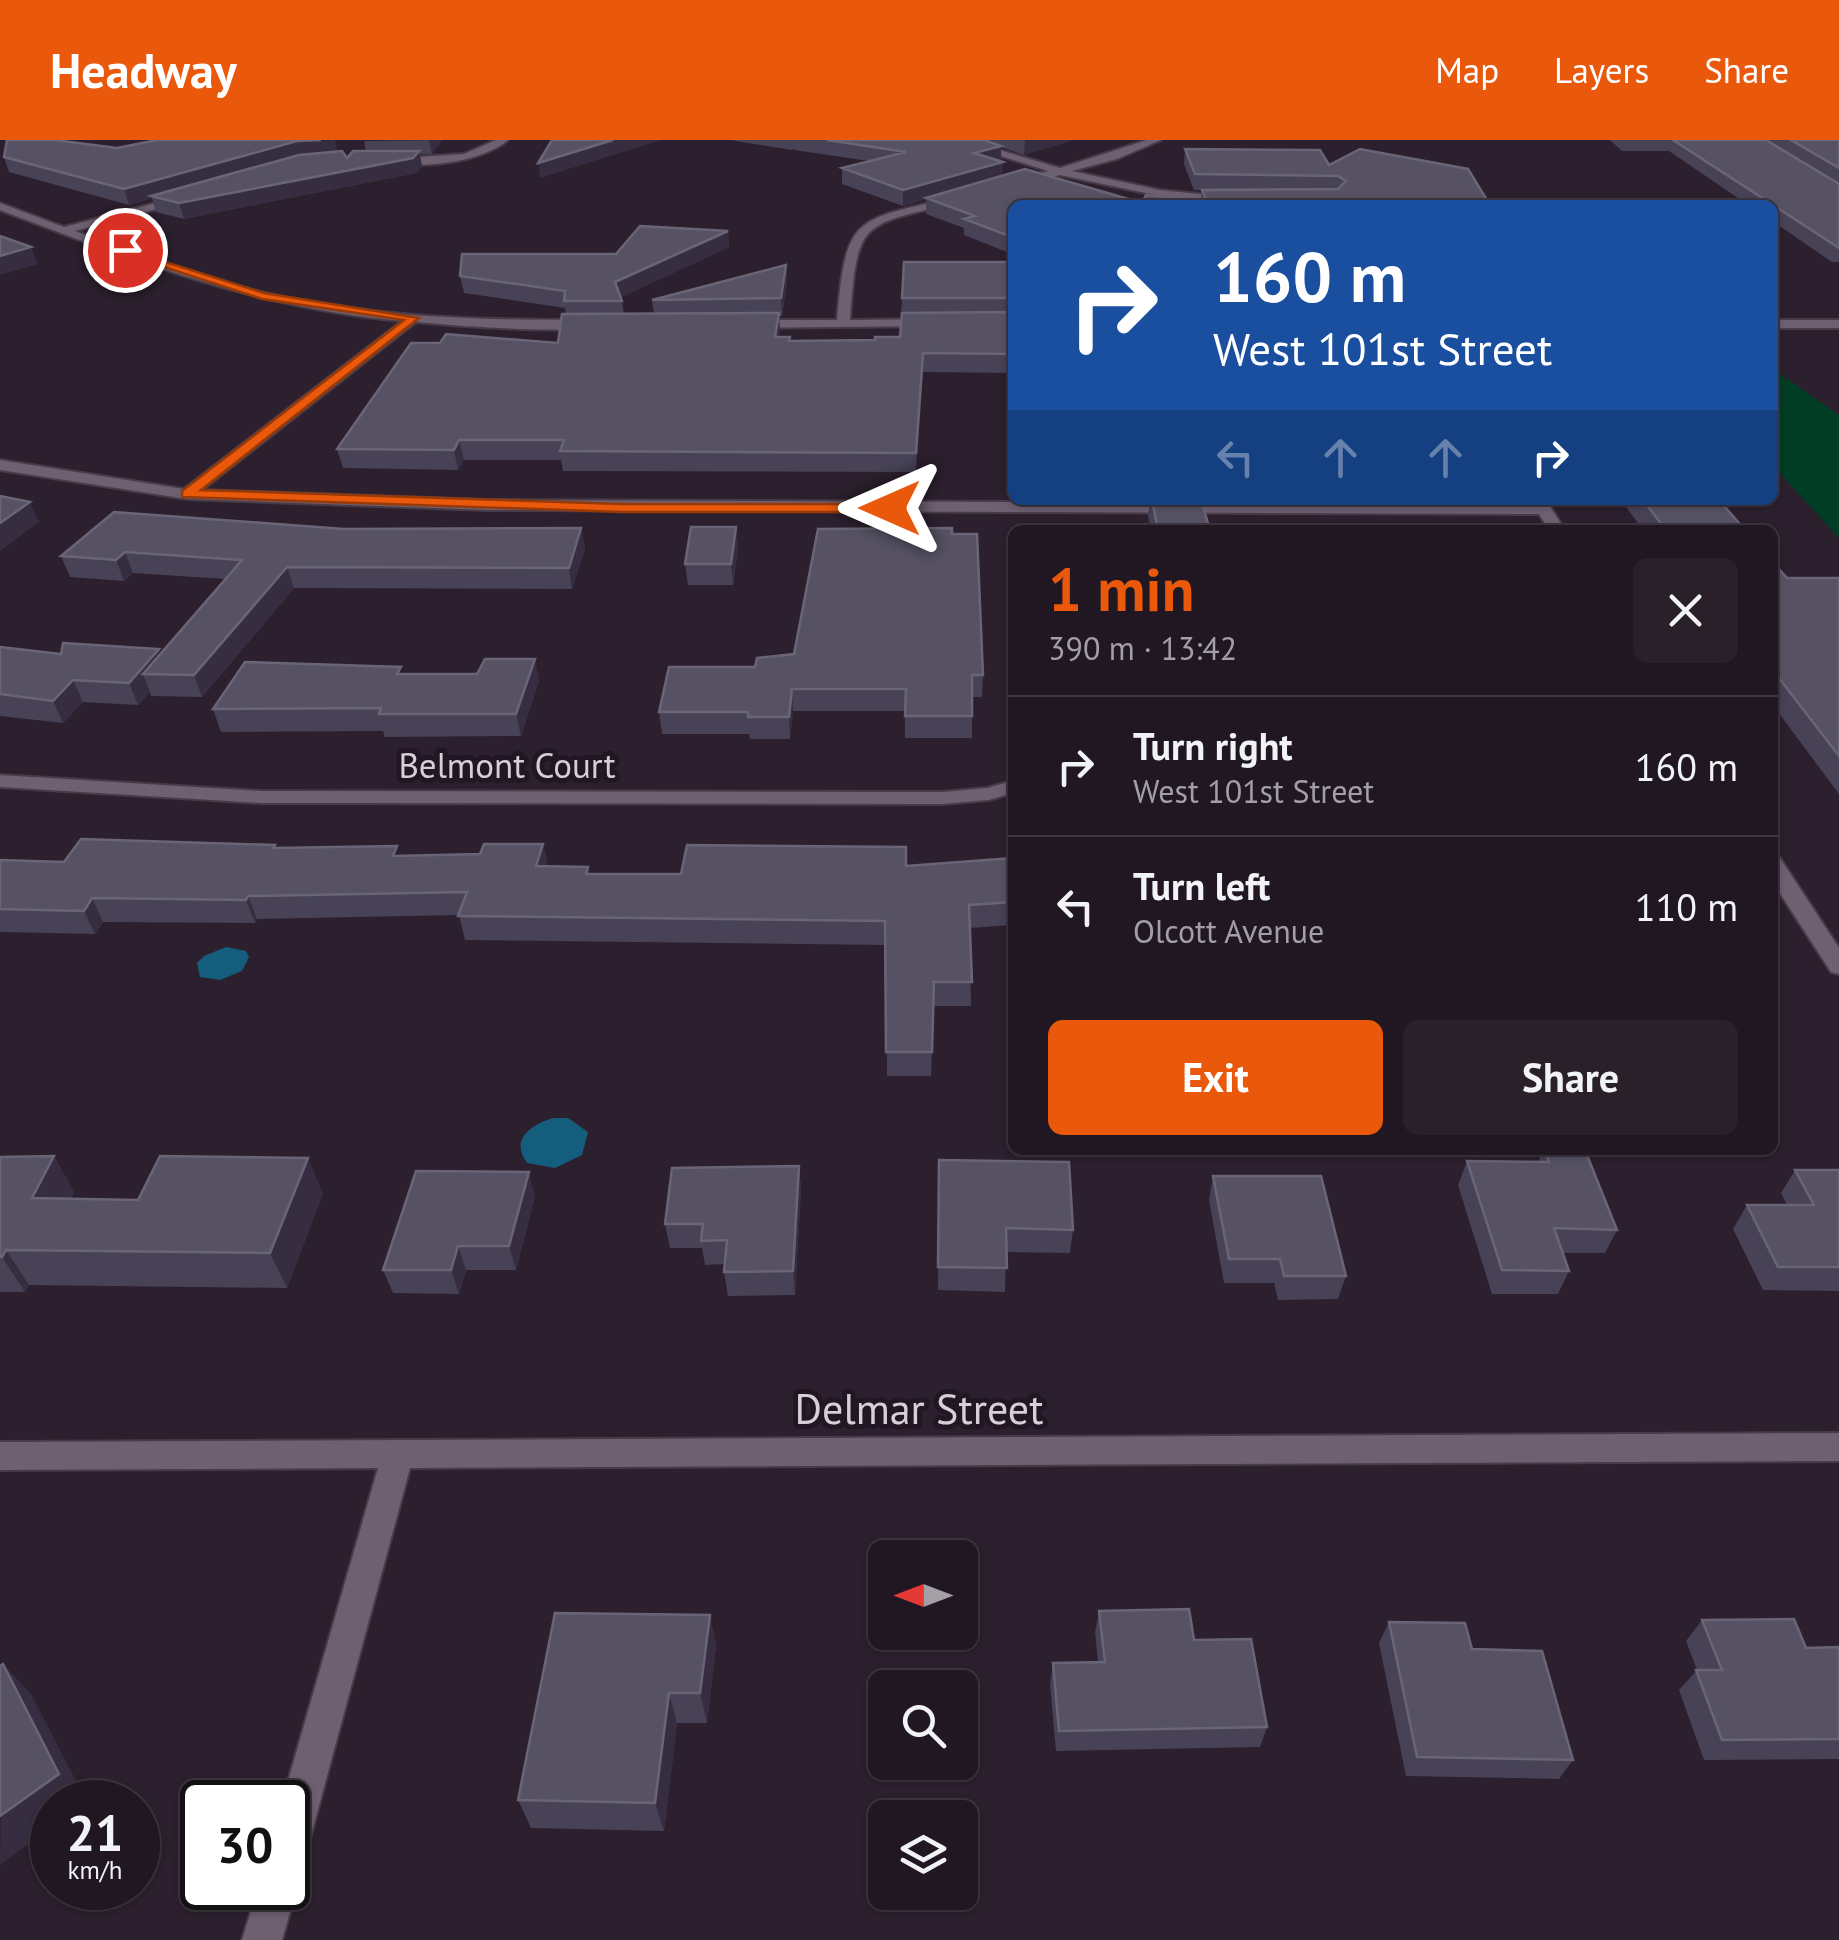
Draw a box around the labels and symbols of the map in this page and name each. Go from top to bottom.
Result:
pin [83,208,168,293]
position arrow [838,456,942,560]
street label: Belmont Court [398,742,616,788]
street label: Delmar Street [795,1381,1043,1436]
north arrow [868,1540,978,1650]
speed limit sign: 30 [180,1780,310,1910]

